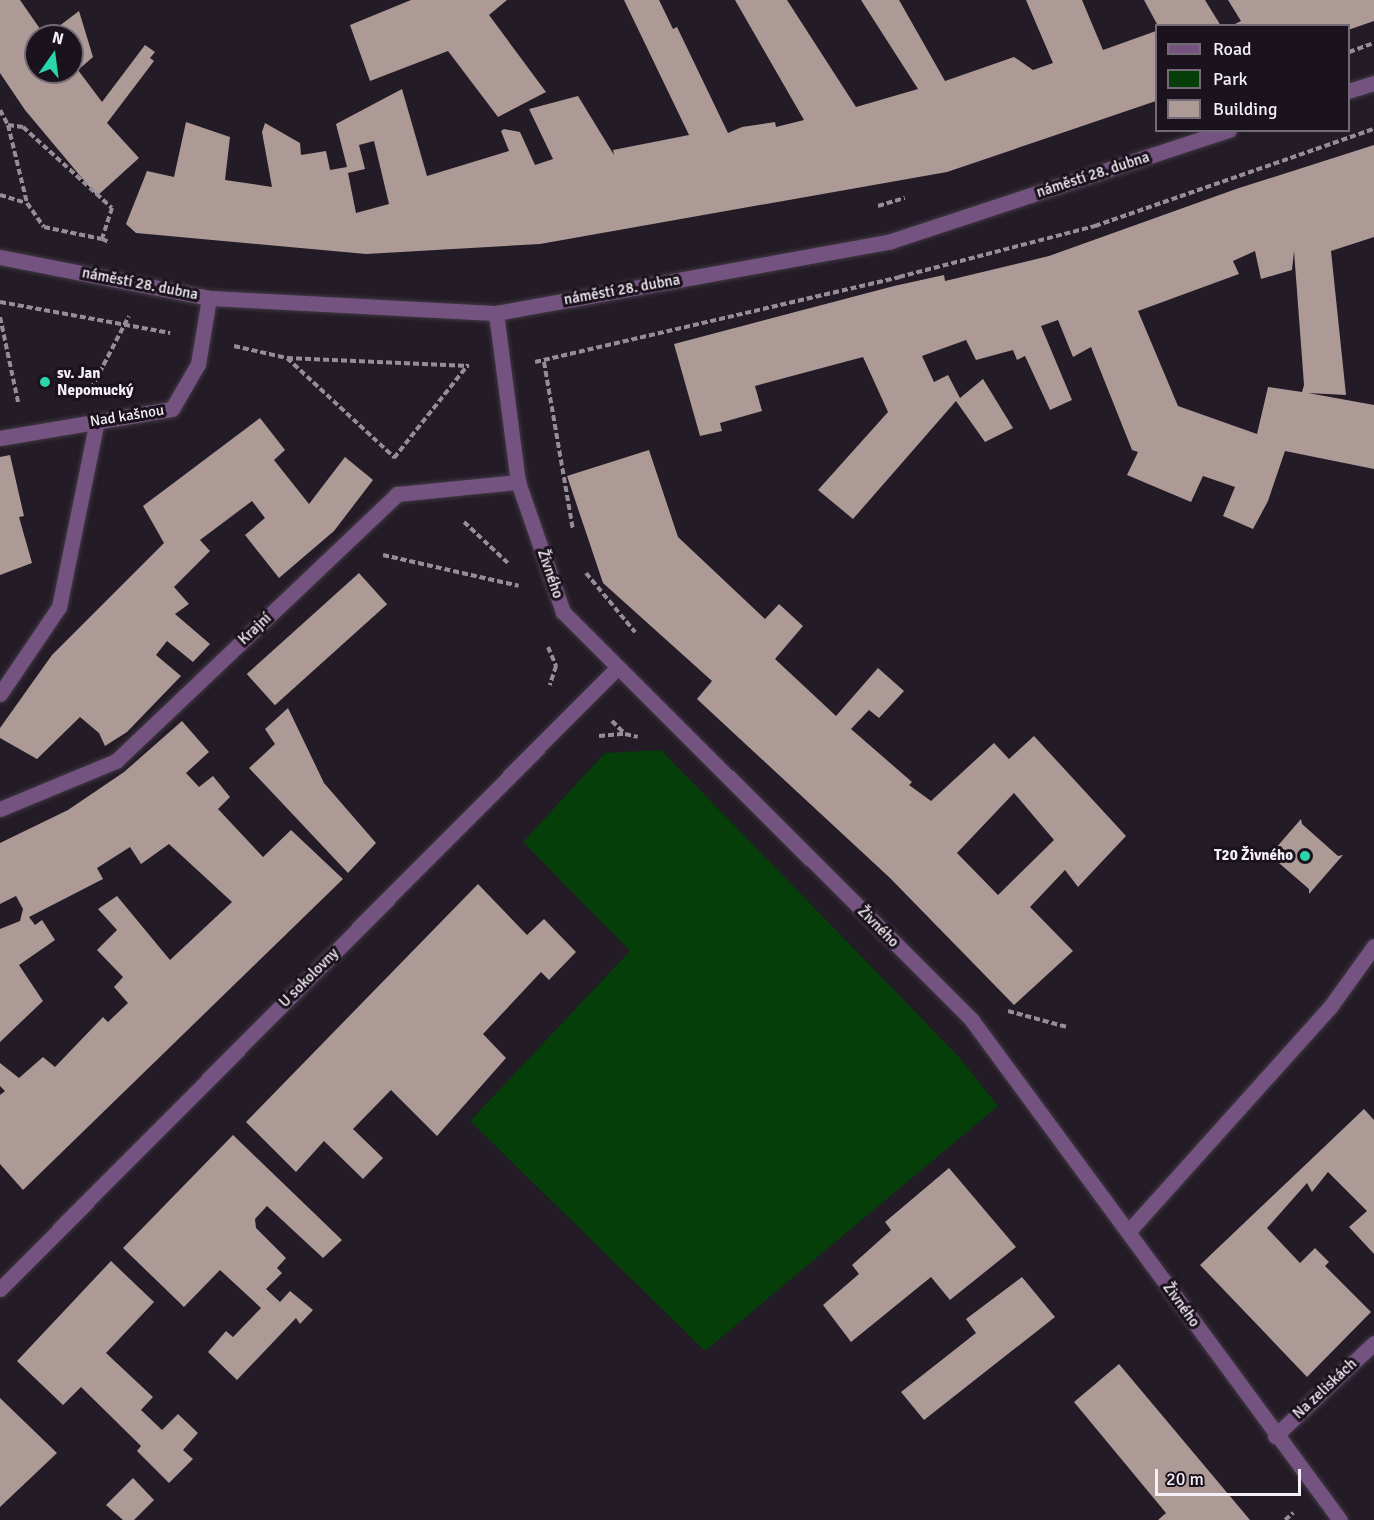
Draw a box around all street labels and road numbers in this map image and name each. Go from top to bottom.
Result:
street label: náměstí 28. dubna [1034,148,1152,202]
street label: náměstí 28. dubna [80,264,200,304]
street label: náměstí 28. dubna [562,271,682,309]
street label: Nad kašnou [89,401,165,431]
street label: Živného [533,547,567,601]
street label: Krajní [235,609,275,649]
street label: Živného [854,903,902,951]
street label: U sokolovny [276,945,342,1011]
street label: Živného [1159,1279,1203,1331]
street label: Na zeliskách [1289,1355,1361,1423]

